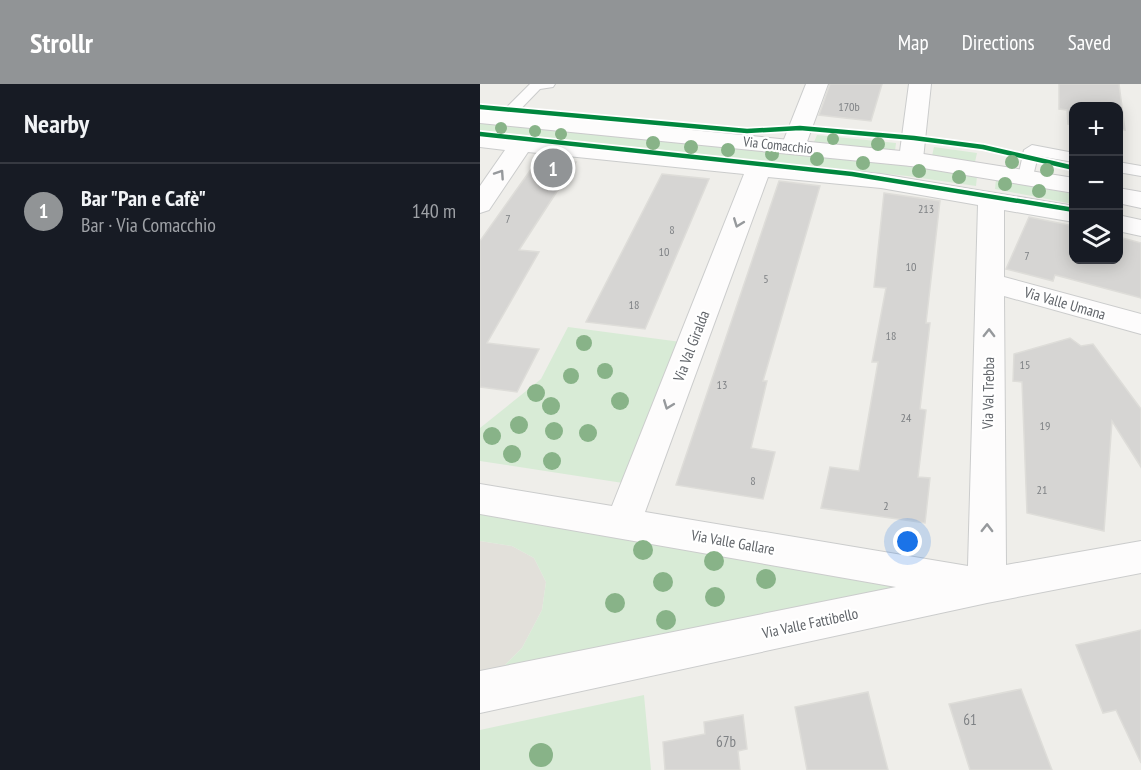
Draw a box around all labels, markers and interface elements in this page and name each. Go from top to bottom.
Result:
text: Strollr [30,24,93,61]
text: Map [898,29,929,56]
text: Directions [962,29,1035,56]
text: Saved [1068,29,1111,56]
house number: 170b [838,99,860,114]
map controls [1069,102,1123,264]
button: + [1069,102,1123,156]
text: Nearby [24,107,89,140]
street label: Via Comacchio [741,132,814,158]
pin: 1 [534,146,572,190]
button: − [1069,156,1123,210]
one-way arrow [493,170,505,180]
text: Bar "Pan e Cafè" [81,184,206,212]
text: 1 [39,198,48,224]
text: 140 m [412,198,456,224]
house number: 213 [918,201,934,216]
button: layers [1069,210,1123,264]
house number: 7 [505,211,511,226]
text: Bar · Via Comacchio [81,212,216,238]
one-way arrow [733,216,745,227]
house number: 8 [669,222,675,237]
house number: 10 [659,244,669,259]
house number: 7 [1024,248,1030,263]
house number: 10 [906,259,916,274]
house number: 5 [763,271,769,286]
street label: Via Valle Umana [1021,282,1108,324]
house number: 18 [629,297,639,312]
street label: Via Val Giralda [668,308,713,385]
house number: 18 [886,328,896,343]
one-way arrow [983,328,995,337]
street label: Via Val Trebba [978,357,998,430]
house number: 15 [1020,357,1030,372]
house number: 13 [717,377,727,392]
one-way arrow [663,399,675,410]
house number: 24 [901,410,912,425]
house number: 19 [1040,418,1050,433]
house number: 8 [750,473,756,488]
house number: 21 [1037,482,1047,497]
house number: 2 [883,498,889,513]
one-way arrow [981,523,993,532]
street label: Via Valle Gallare [689,525,776,559]
your location [893,527,922,556]
street label: Via Valle Fattibello [759,604,860,643]
house number: 61 [963,710,977,729]
house number: 67b [716,732,736,751]

